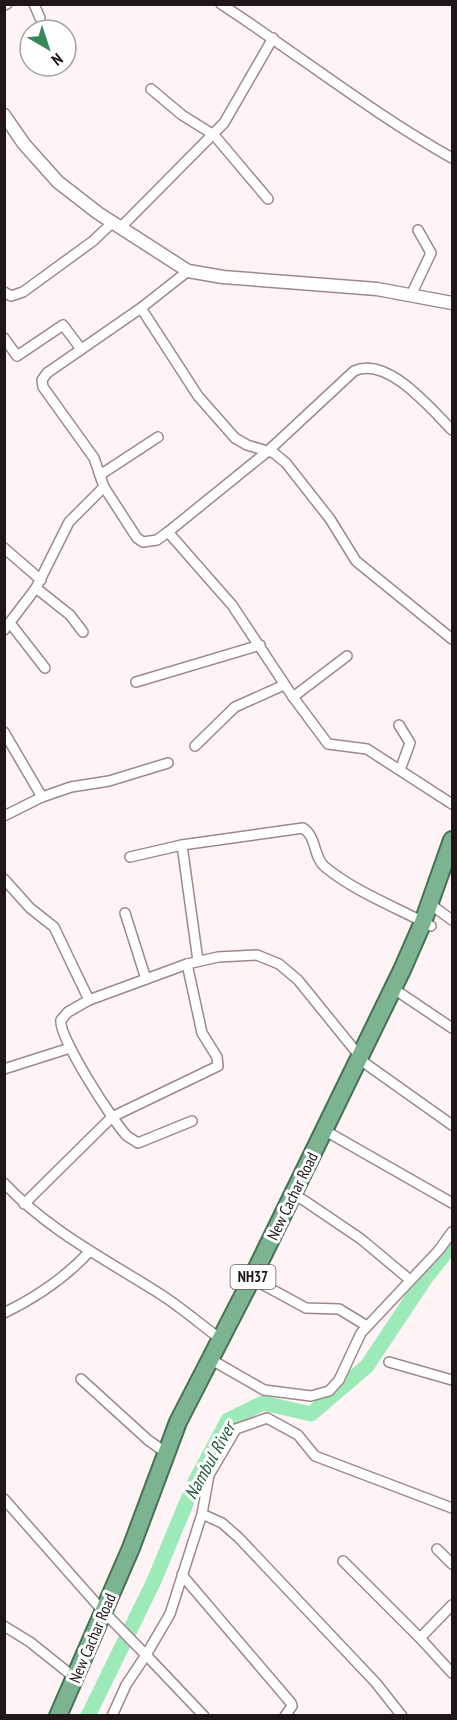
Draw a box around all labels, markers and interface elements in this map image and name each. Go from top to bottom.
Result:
north arrow [18,18,78,78]
text: N [48,49,67,70]
street label: New Cachar Road [262,1149,322,1243]
road number: NH37 [230,1265,276,1289]
water label: Nambul River [179,1416,241,1503]
street label: New Cachar Road [64,1590,120,1686]

